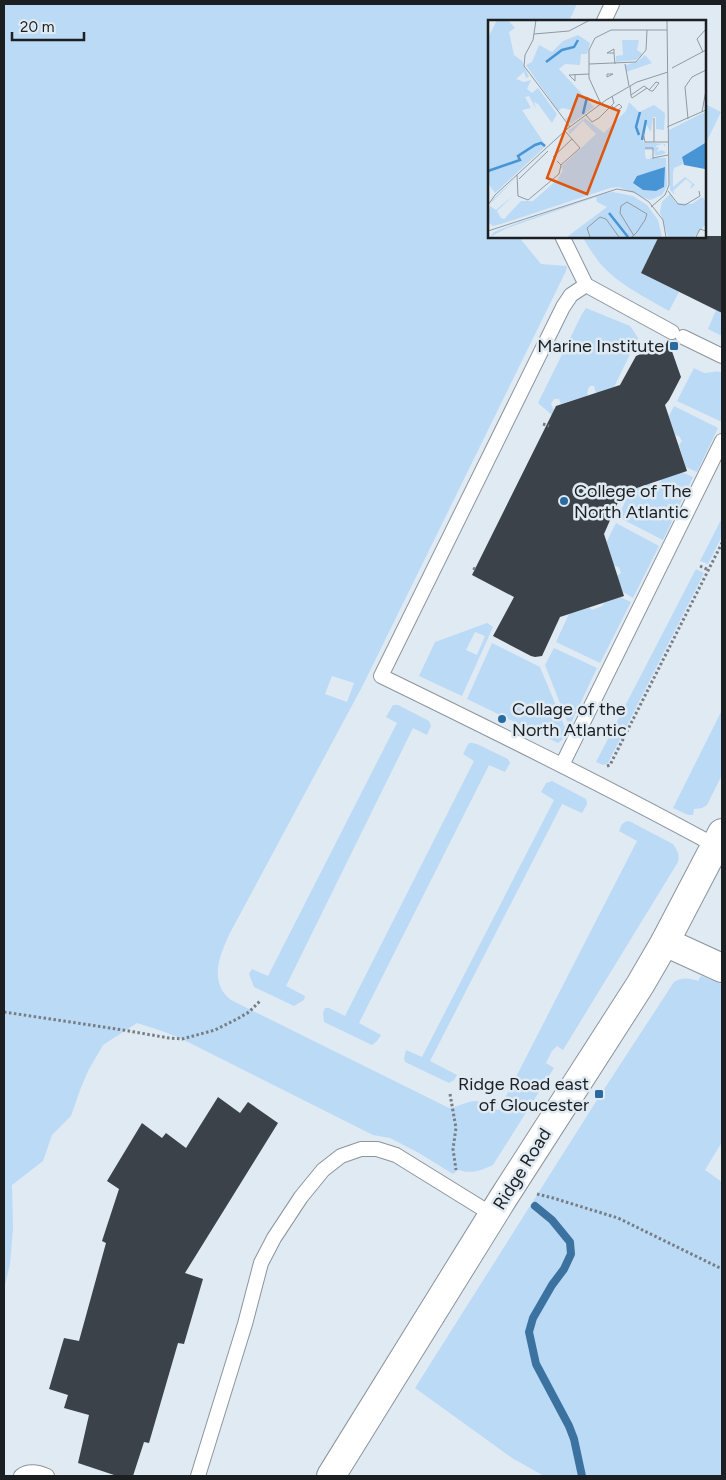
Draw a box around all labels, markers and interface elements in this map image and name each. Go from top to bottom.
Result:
scale bar [12,10,85,42]
text: 20 m [20,18,54,36]
inset map [488,20,706,238]
place label: Marine Institute [537,335,664,357]
marker: Marine Institute [668,340,680,352]
place label: College of The North Atlantic [574,480,692,523]
marker: College of The North Atlantic [558,495,570,507]
place label: Collage of the North Atlantic [512,698,627,741]
marker: Collage of the North Atlantic [496,713,508,725]
place label: Ridge Road east of Gloucester [458,1073,589,1116]
marker: Ridge Road east of Gloucester [593,1088,605,1100]
street label: Ridge Road [488,1124,556,1214]

